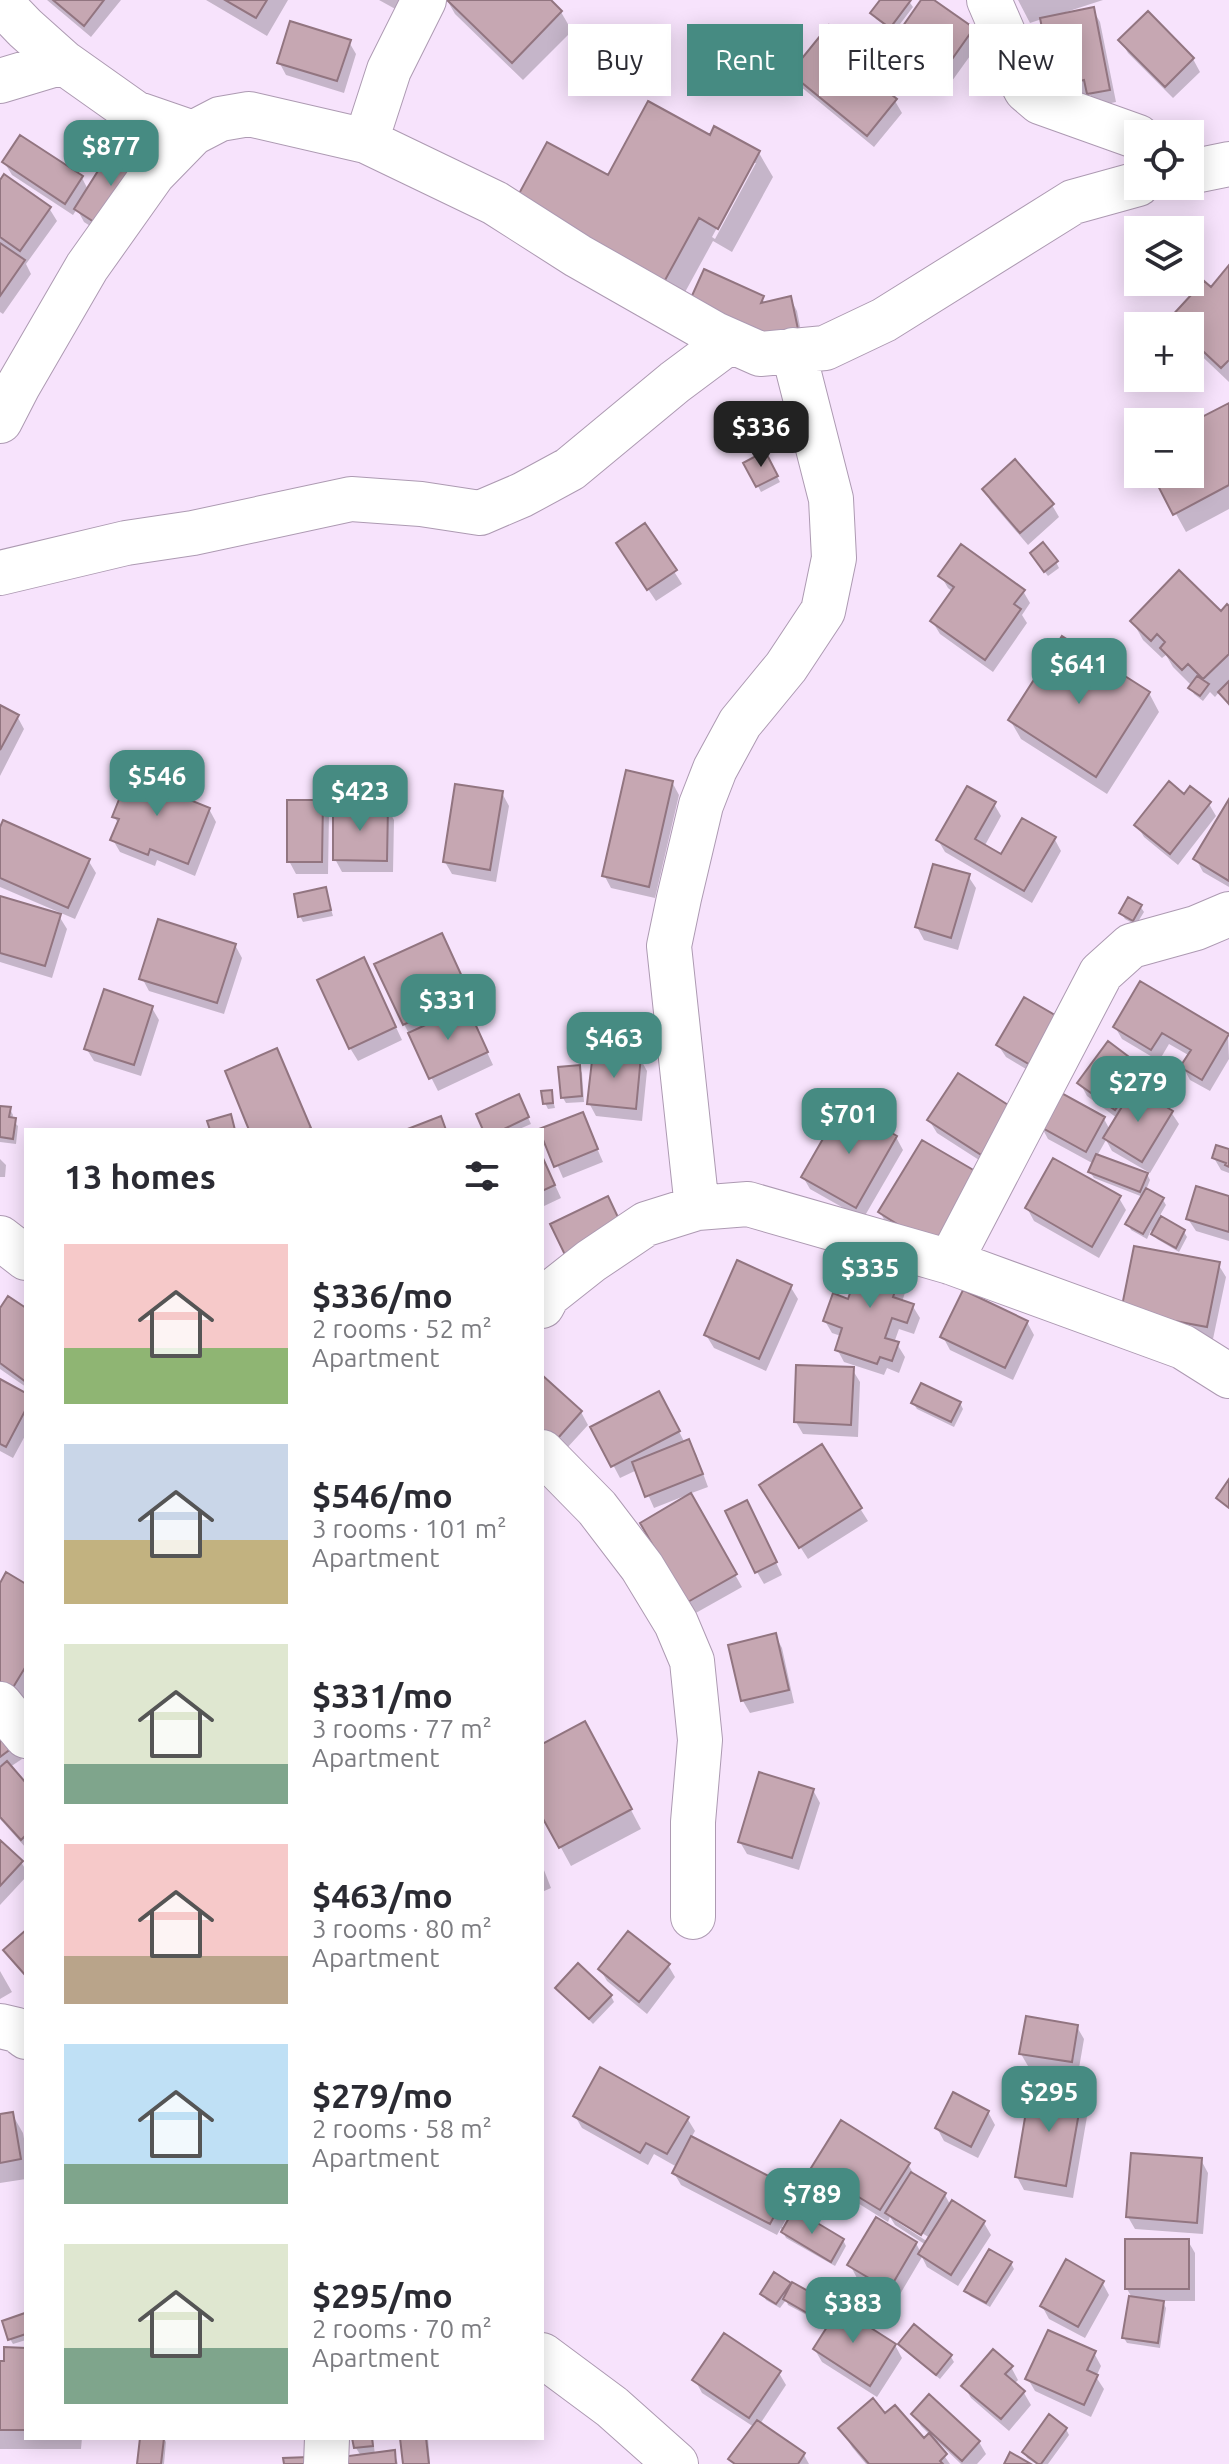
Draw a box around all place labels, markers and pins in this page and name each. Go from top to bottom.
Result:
pin: $877 [64,120,158,188]
pin: $336 [714,401,808,469]
pin: $641 [1032,638,1126,706]
pin: $546 [110,750,204,818]
pin: $423 [313,765,407,833]
pin: $331 [401,974,495,1042]
pin: $463 [567,1012,661,1080]
pin: $279 [1091,1056,1185,1124]
pin: $701 [802,1088,896,1156]
pin: $335 [823,1242,917,1310]
pin: $295 [1002,2066,1096,2134]
pin: $789 [765,2168,859,2236]
pin: $383 [806,2277,900,2345]

